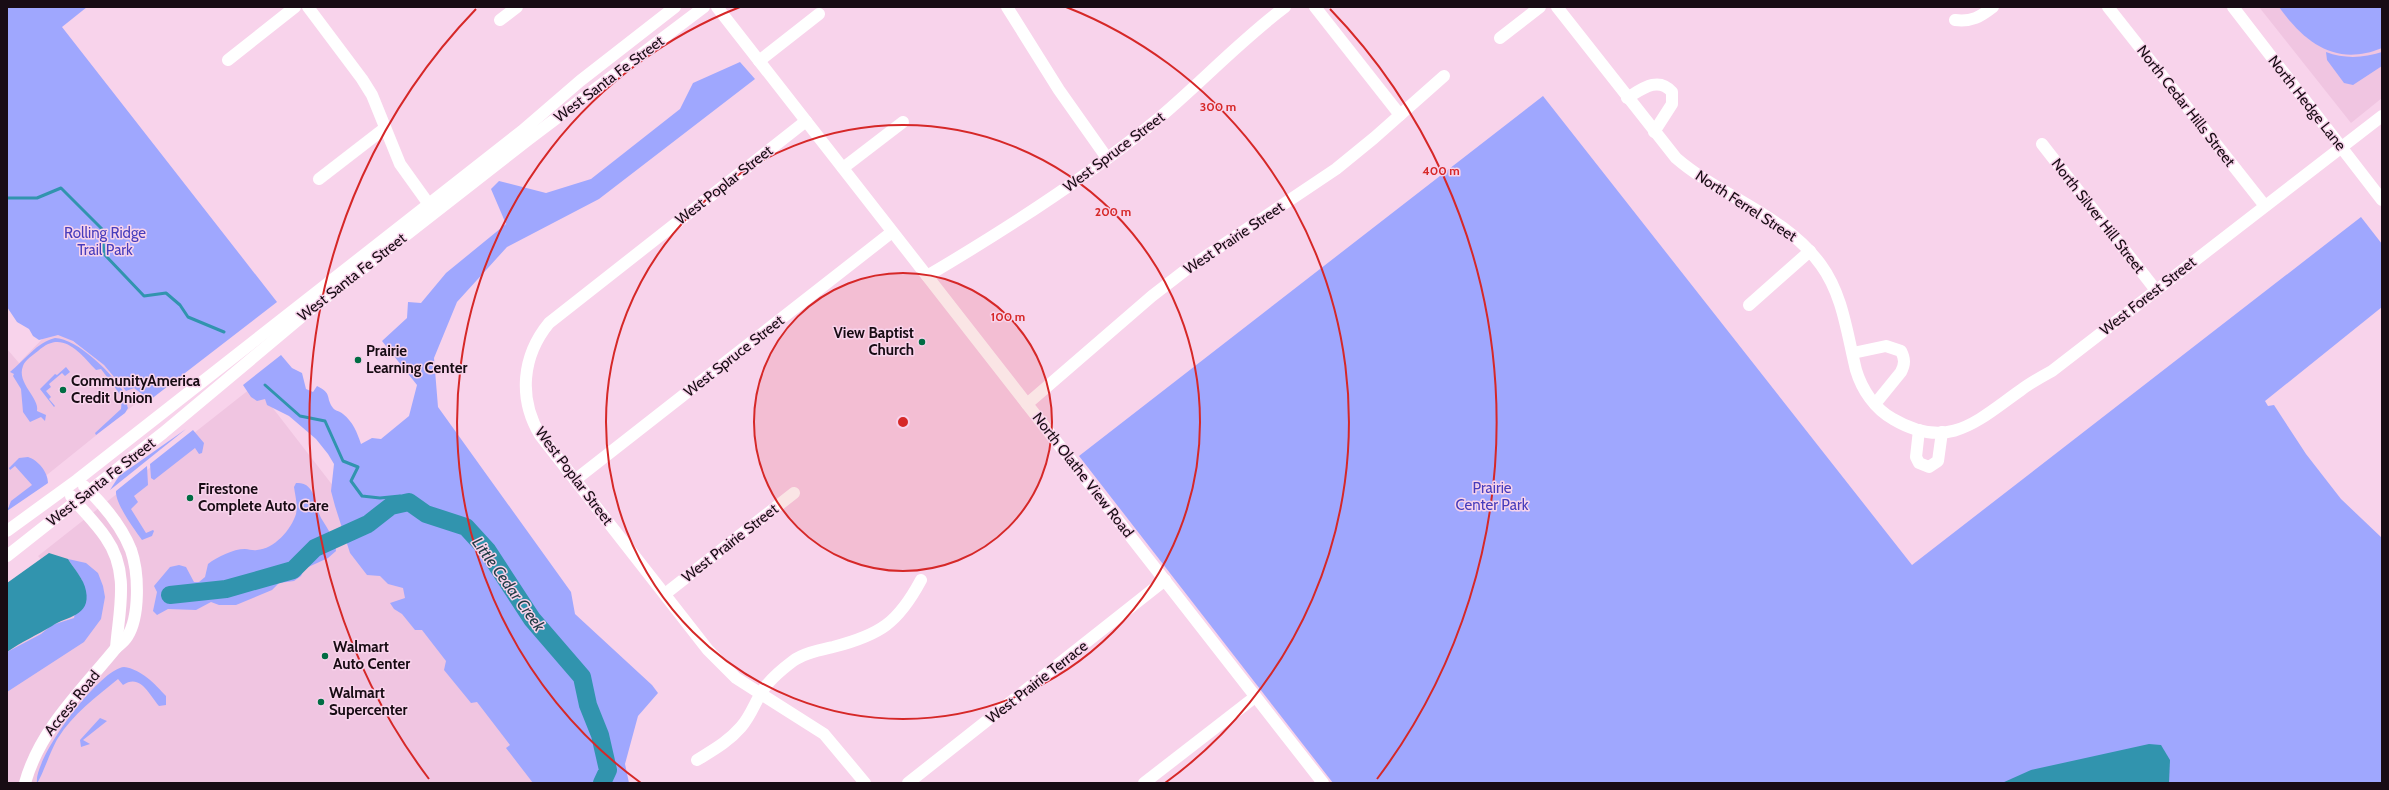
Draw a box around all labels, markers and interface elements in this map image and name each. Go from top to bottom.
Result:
street label: West Santa Fe Street [551,32,667,126]
street label: North Cedar Hills Street [2133,42,2239,170]
street label: North Hedge Lane [2264,52,2350,154]
text: 300 m [1200,99,1236,114]
street label: West Spruce Street [1060,108,1168,196]
street label: West Poplar Street [672,141,776,229]
street label: North Silver Hill Street [2048,155,2148,277]
text: 400 m [1422,163,1460,178]
street label: North Ferrel Street [1692,167,1800,245]
street label: West Prairie Street [1180,198,1288,278]
text: 200 m [1095,204,1131,219]
park label: Rolling Ridge Trail Park [64,224,146,259]
street label: West Santa Fe Street [294,229,410,325]
street label: West Forest Street [2096,253,2200,339]
text: 100 m [991,309,1025,324]
street label: West Spruce Street [680,311,788,401]
place label: View Baptist Church [834,324,914,359]
marker: View Baptist Church [917,337,927,347]
place label: Prairie Learning Center [366,342,467,377]
marker: Prairie Learning Center [353,355,363,365]
place label: CommunityAmerica Credit Union [71,372,201,407]
marker: CommunityAmerica Credit Union [58,385,68,395]
street label: North Olathe View Road [1029,409,1137,541]
centre of rings [896,415,910,429]
street label: West Poplar Street [531,423,617,529]
street label: West Santa Fe Street [43,434,159,530]
park label: Prairie Center Park [1456,479,1529,514]
place label: Firestone Complete Auto Care [198,480,329,515]
marker: Firestone Complete Auto Care [185,493,195,503]
street label: West Prairie Street [678,500,782,586]
water label: Little Cedar Creek [468,534,550,636]
street label: West Prairie Terrace [983,637,1092,727]
place label: Walmart Auto Center [333,638,410,673]
marker: Walmart Auto Center [320,651,330,661]
street label: Access Road [40,667,104,739]
place label: Walmart Supercenter [329,684,408,719]
marker: Walmart Supercenter [316,697,326,707]

